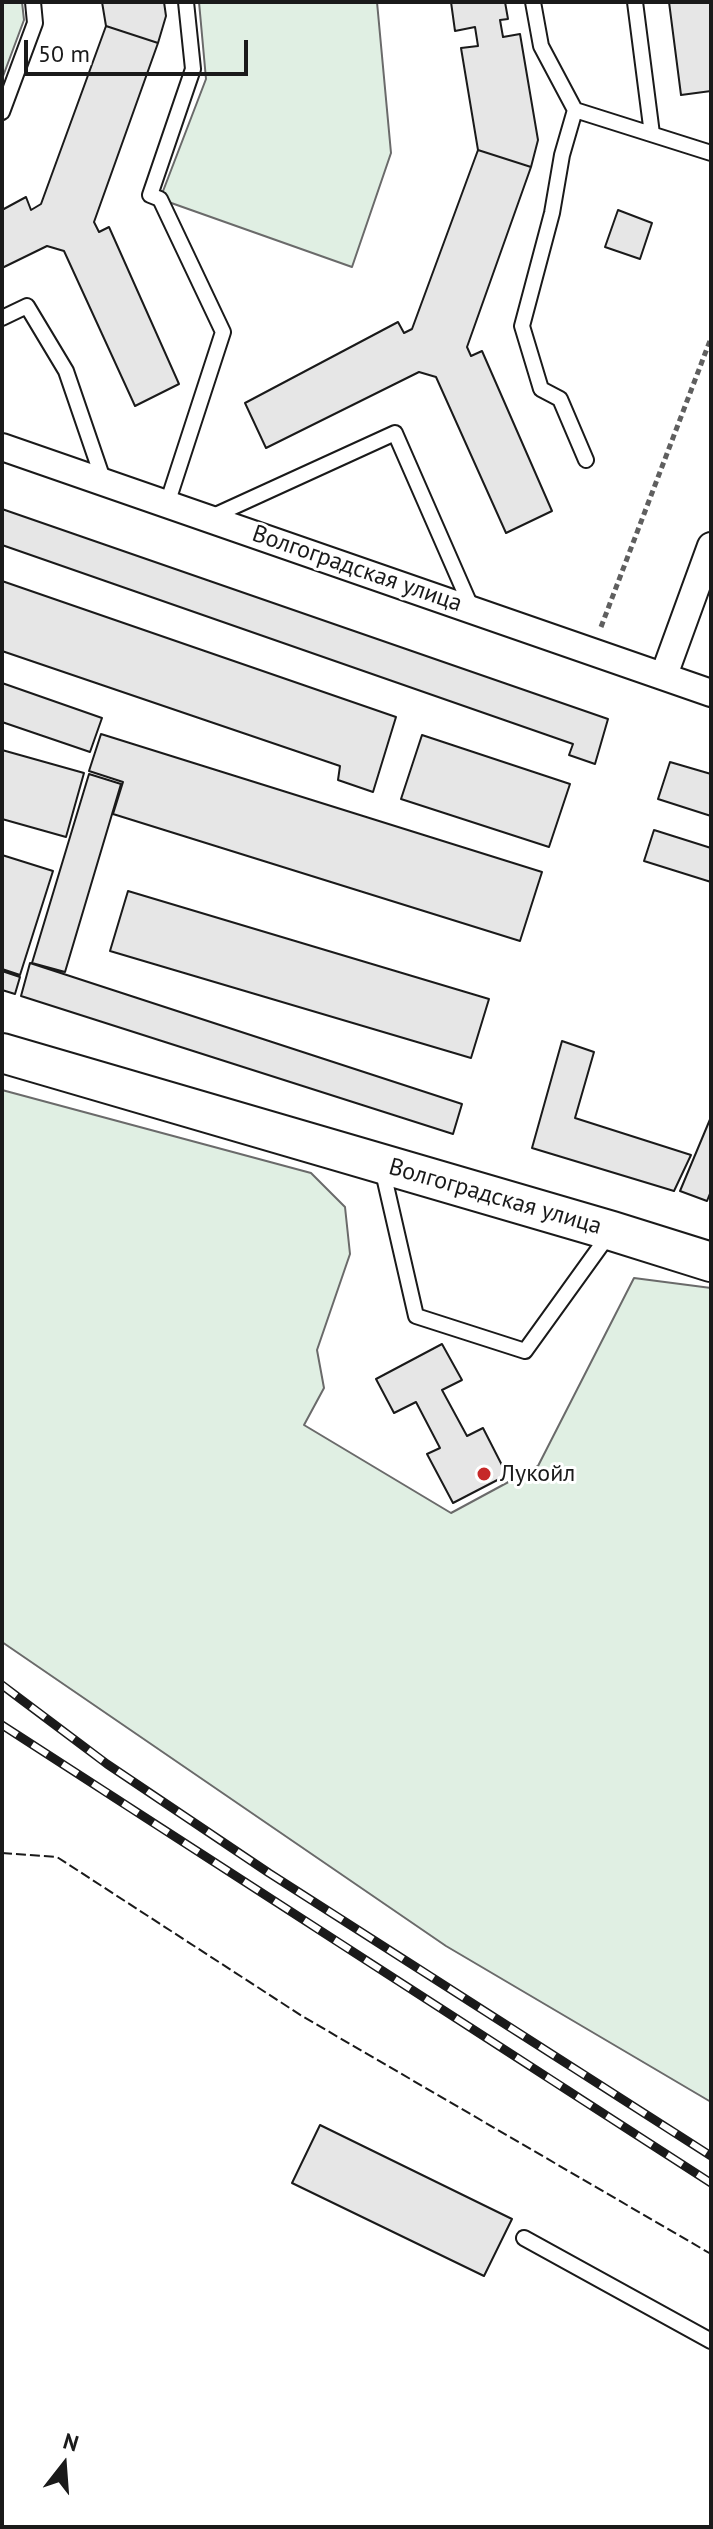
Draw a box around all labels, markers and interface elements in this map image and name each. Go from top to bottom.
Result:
scale bar [28,24,252,74]
text: 50 m [38,38,90,69]
street label: Волгоградская улица [248,520,466,618]
street label: Волгоградская улица [385,1153,605,1241]
place label: Лукойл [500,1460,575,1488]
marker: Лукойл [475,1465,493,1483]
north arrow [24,2425,104,2505]
text: N [60,2427,82,2458]

